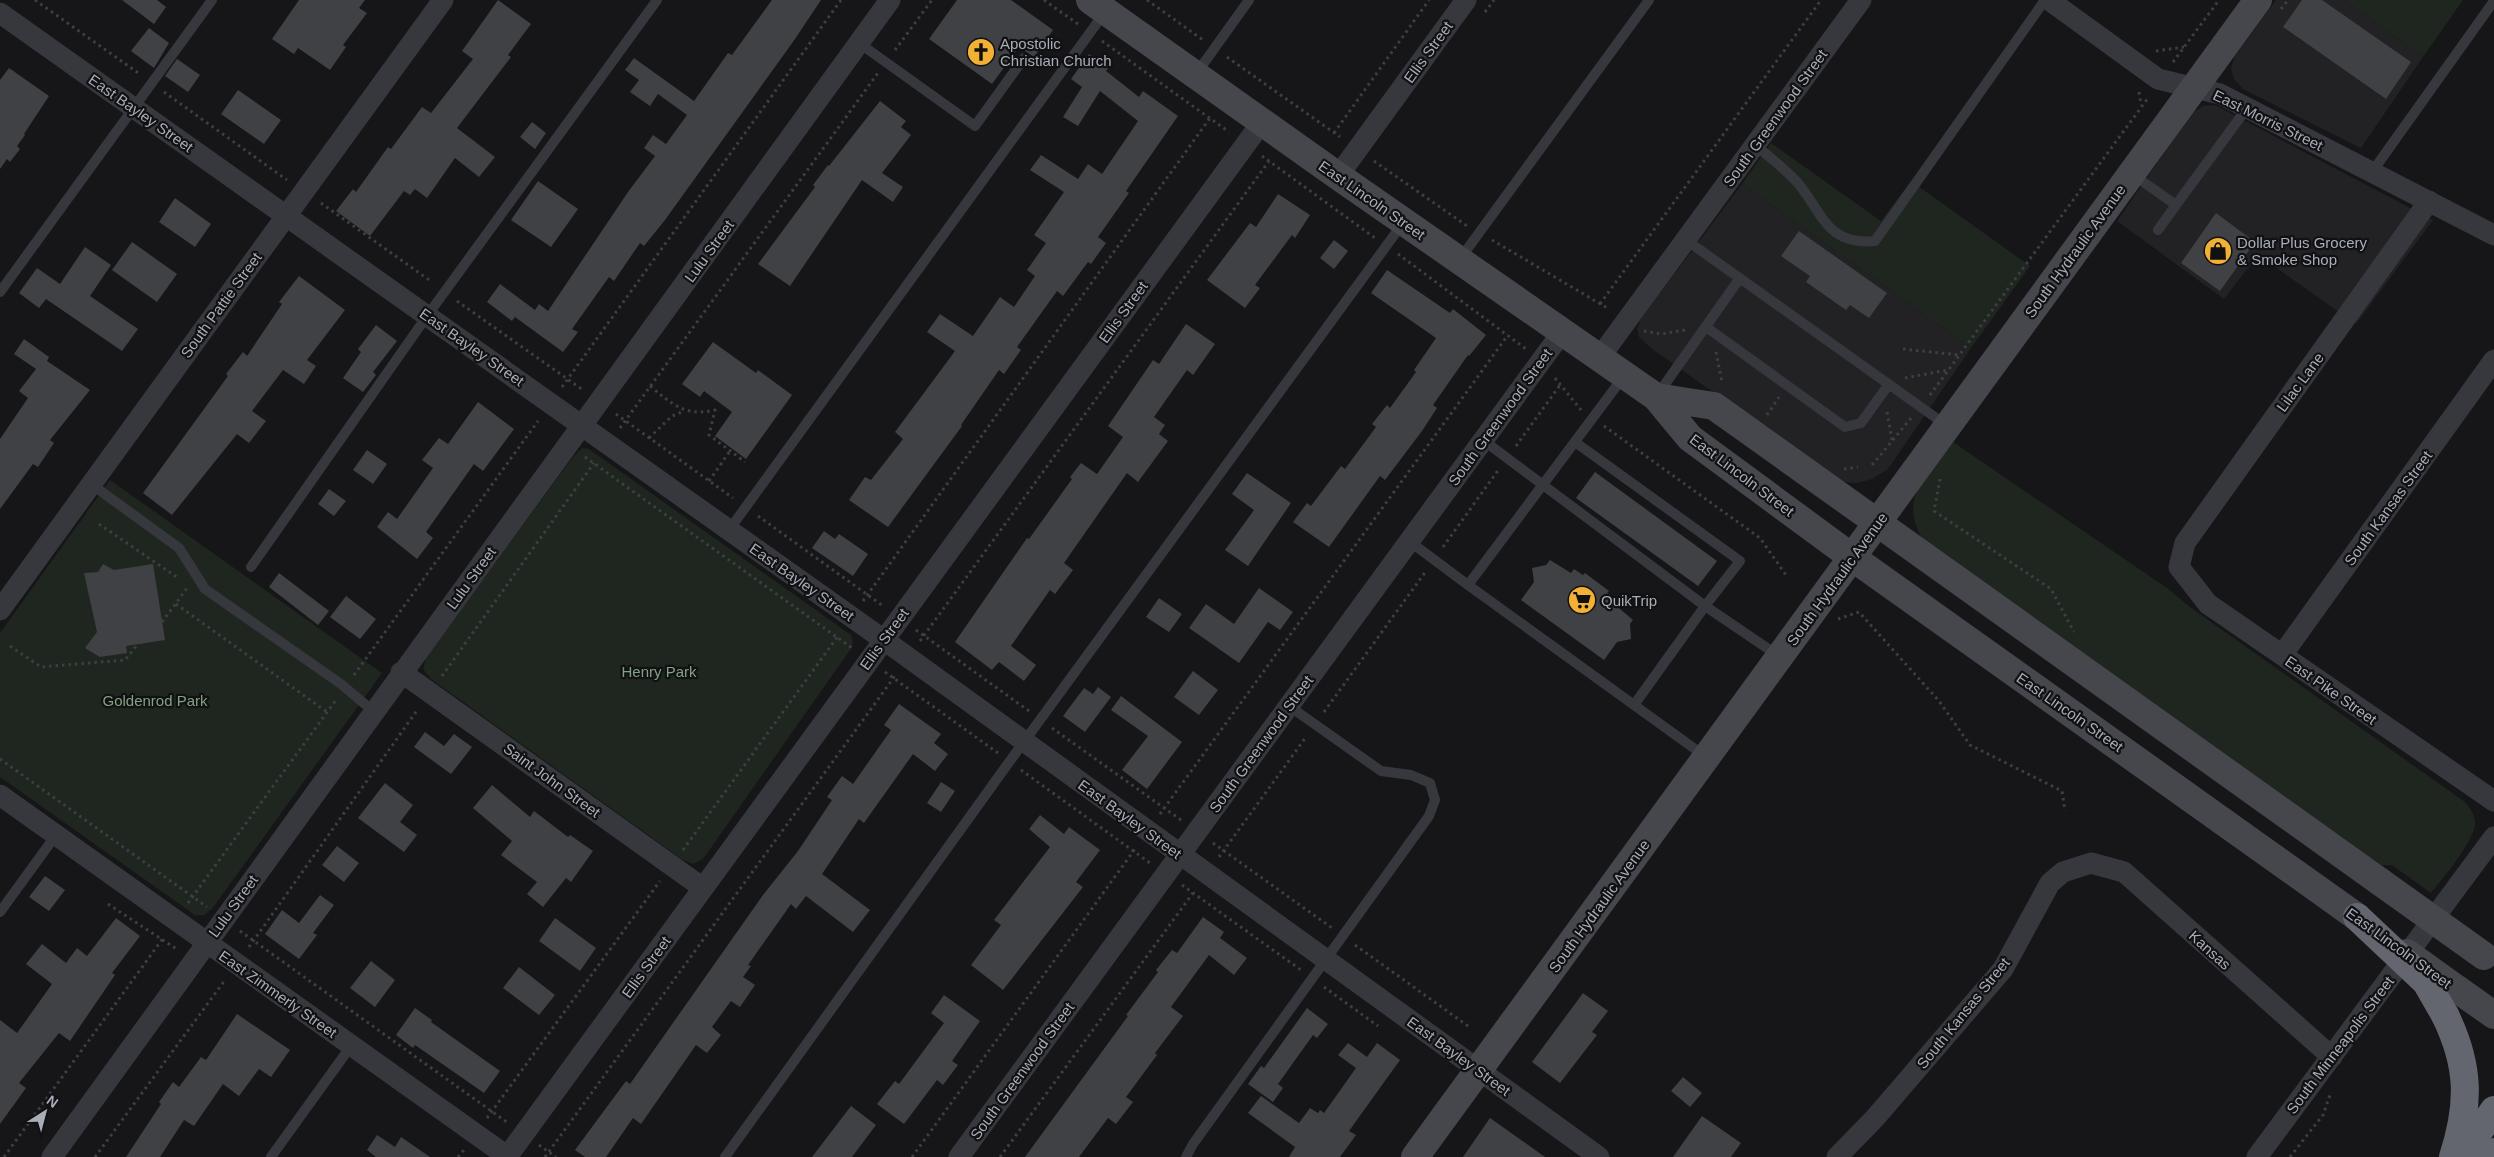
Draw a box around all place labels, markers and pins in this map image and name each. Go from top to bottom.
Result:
place label: Apostolic Christian Church [1000,35,1112,69]
church icon: Apostolic Christian Church [966,37,996,67]
place label: Dollar Plus Grocery & Smoke Shop [2237,234,2368,268]
shop icon: Dollar Plus Grocery & Smoke Shop [2203,236,2233,266]
supermarket icon: QuikTrip [1567,585,1597,615]
place label: QuikTrip [1601,592,1657,609]

